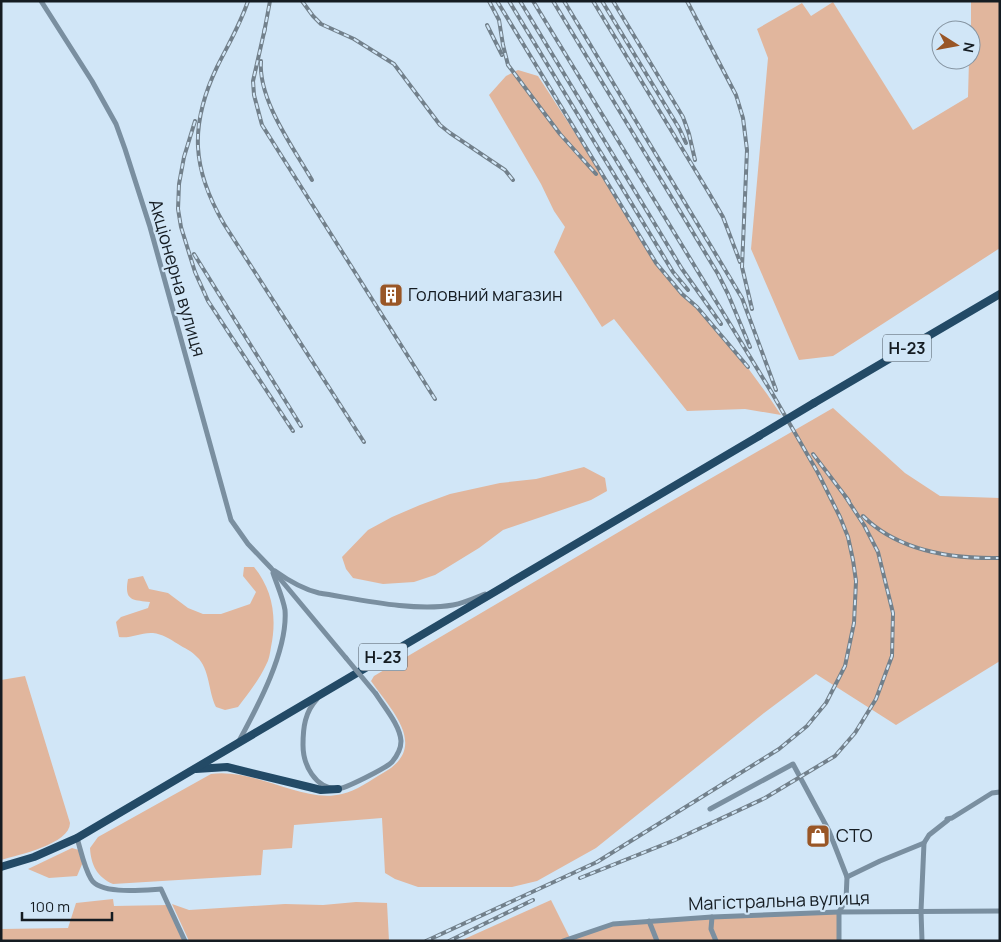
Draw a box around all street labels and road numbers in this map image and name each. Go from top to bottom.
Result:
street label: Акціонерна вулиця [144,196,212,359]
road number: Н-23 [883,334,931,362]
road number: Н-23 [359,644,407,670]
street label: Магістральна вулиця [688,885,870,915]

